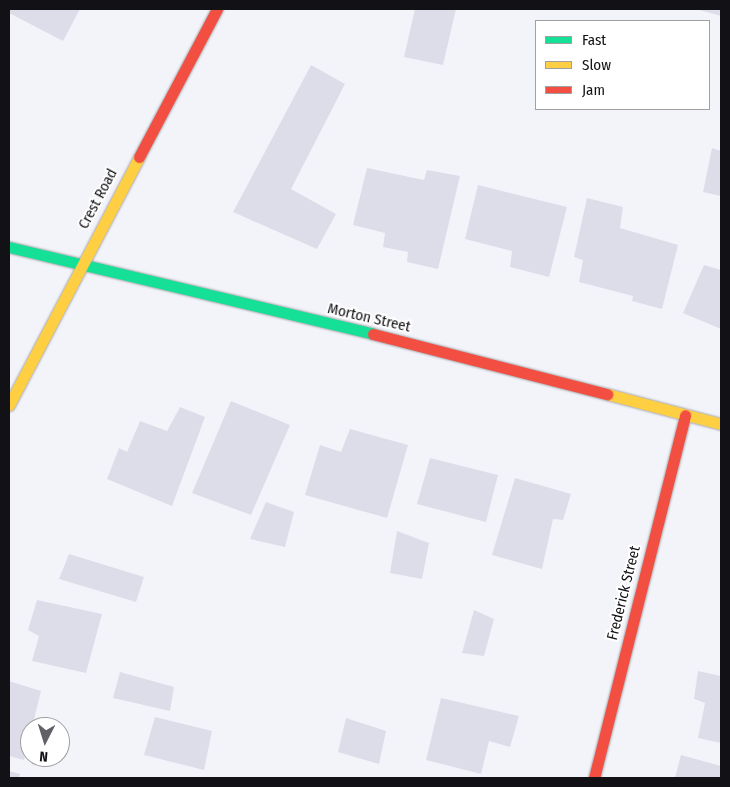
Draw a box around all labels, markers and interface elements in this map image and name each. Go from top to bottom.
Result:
legend [535,20,710,110]
text: Fast [582,31,606,49]
text: Slow [582,56,611,74]
text: Jam [582,81,605,99]
street label: Crest Road [75,166,121,232]
street label: Morton Street [326,300,412,336]
street label: Frederick Street [604,544,644,642]
north arrow [20,717,70,767]
text: N [39,748,49,765]

